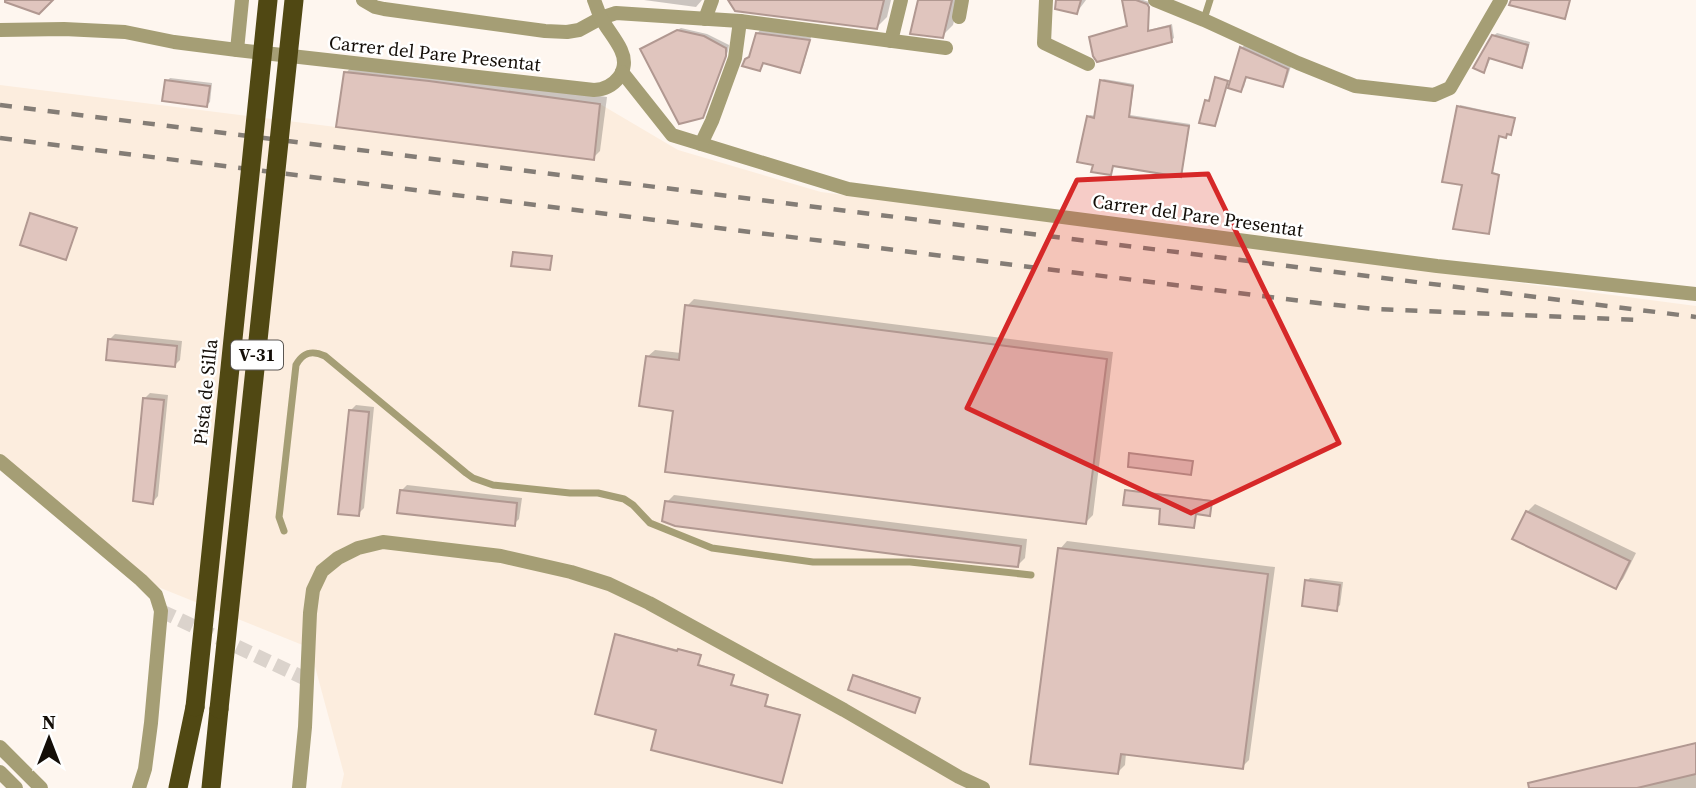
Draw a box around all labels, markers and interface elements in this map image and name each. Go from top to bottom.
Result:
street label: Carrer del Pare Presentat [328,29,543,77]
street label: Carrer del Pare Presentat [1091,187,1306,243]
street label: Pista de Silla [186,337,224,446]
road number: V-31 [231,340,283,370]
north arrow [14,704,84,774]
text: N [42,709,56,735]

